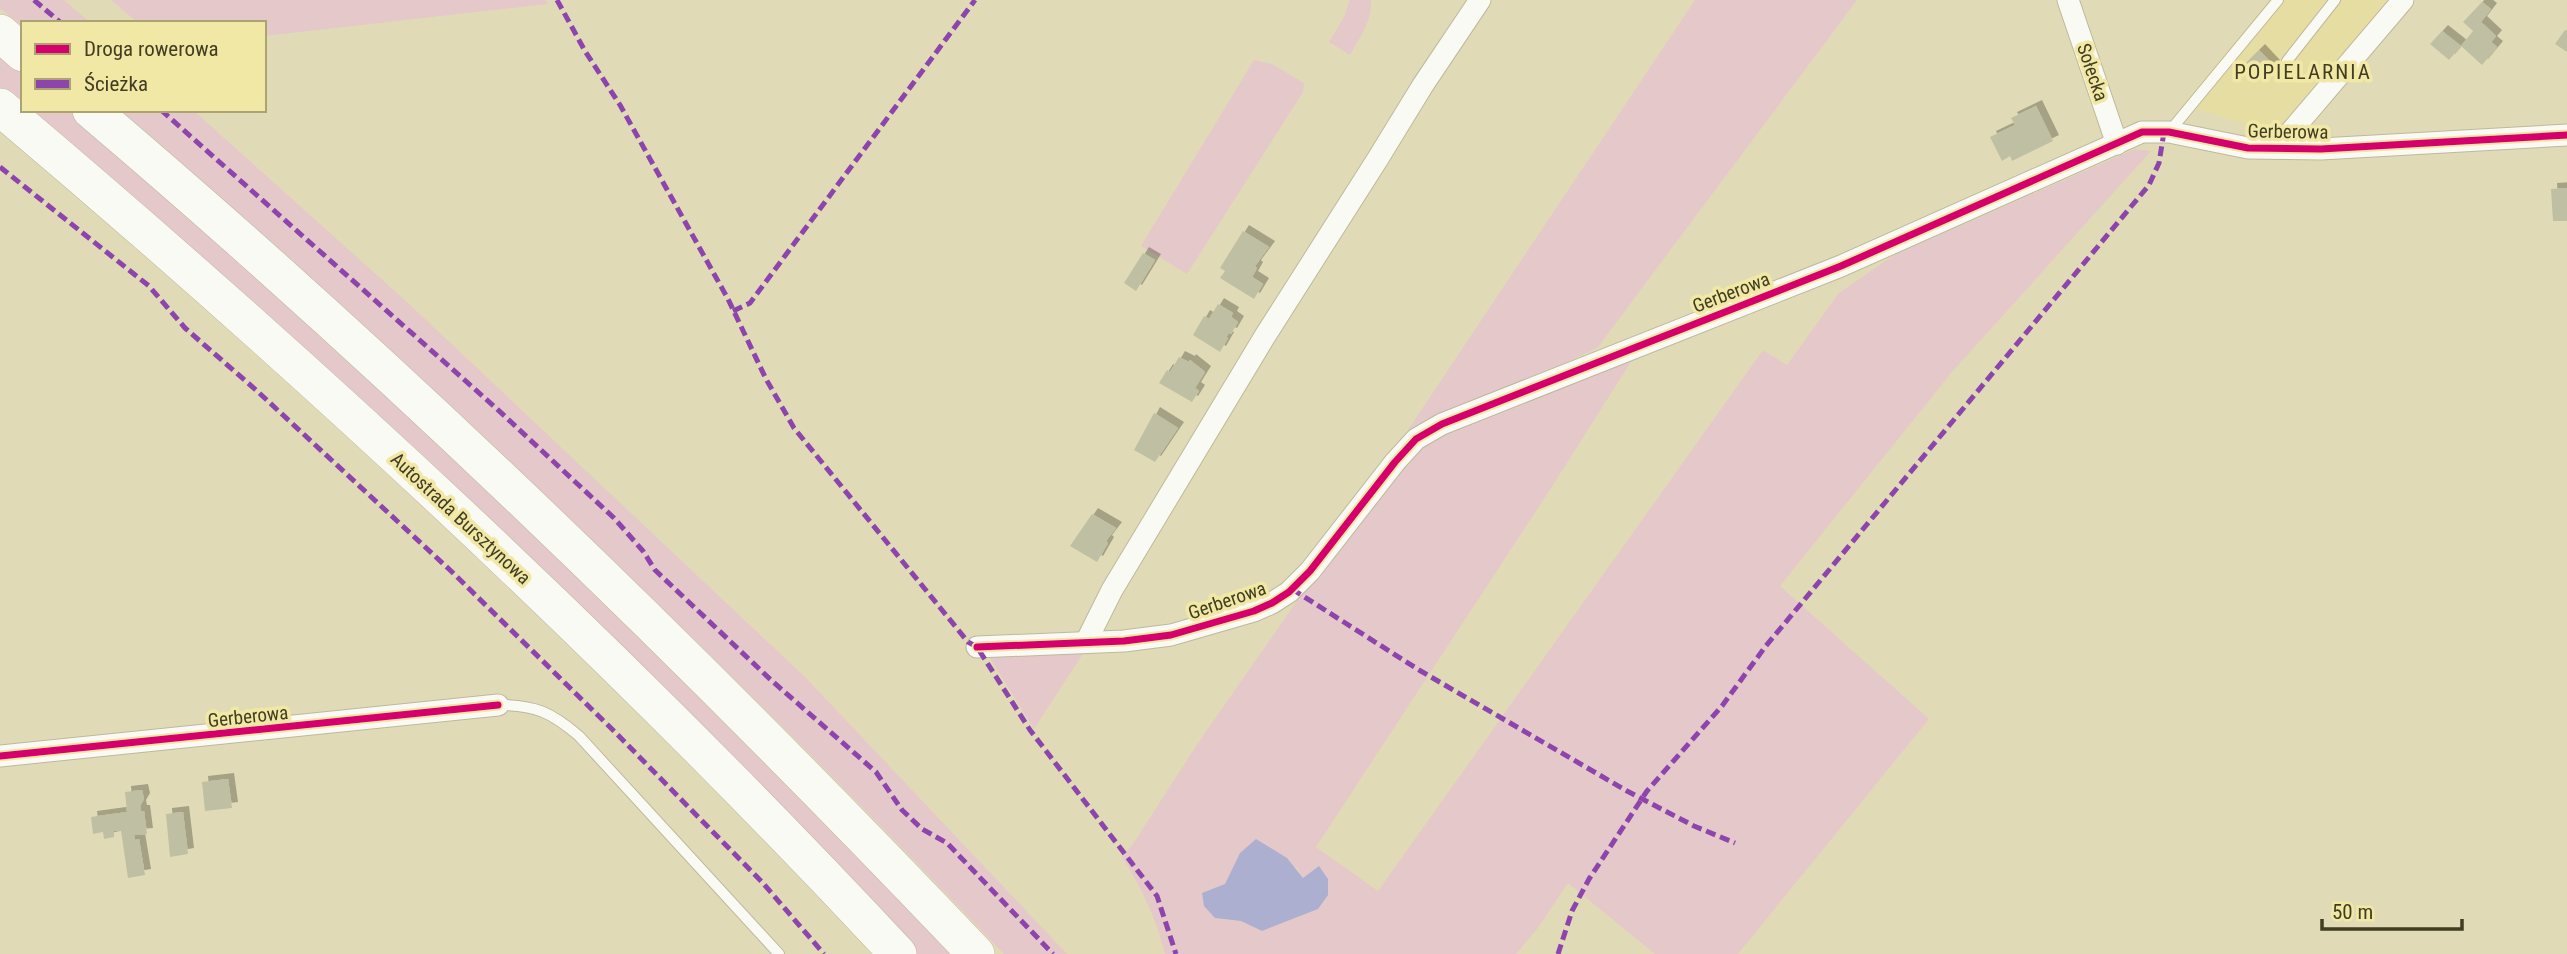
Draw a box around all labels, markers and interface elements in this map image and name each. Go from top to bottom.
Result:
legend [21,21,266,112]
text: Droga rowerowa [84,37,219,61]
street label: Sołecka [2072,40,2113,104]
district label: POPIELARNIA [2234,60,2372,84]
text: Ścieżka [84,72,148,96]
street label: Gerberowa [2247,119,2329,144]
street label: Gerberowa [1689,267,1773,318]
street label: Autostrada Bursztynowa [386,448,535,589]
street label: Gerberowa [1185,576,1269,624]
street label: Gerberowa [207,701,289,732]
scale bar [2322,888,2462,932]
text: 50 m [2332,900,2373,924]

